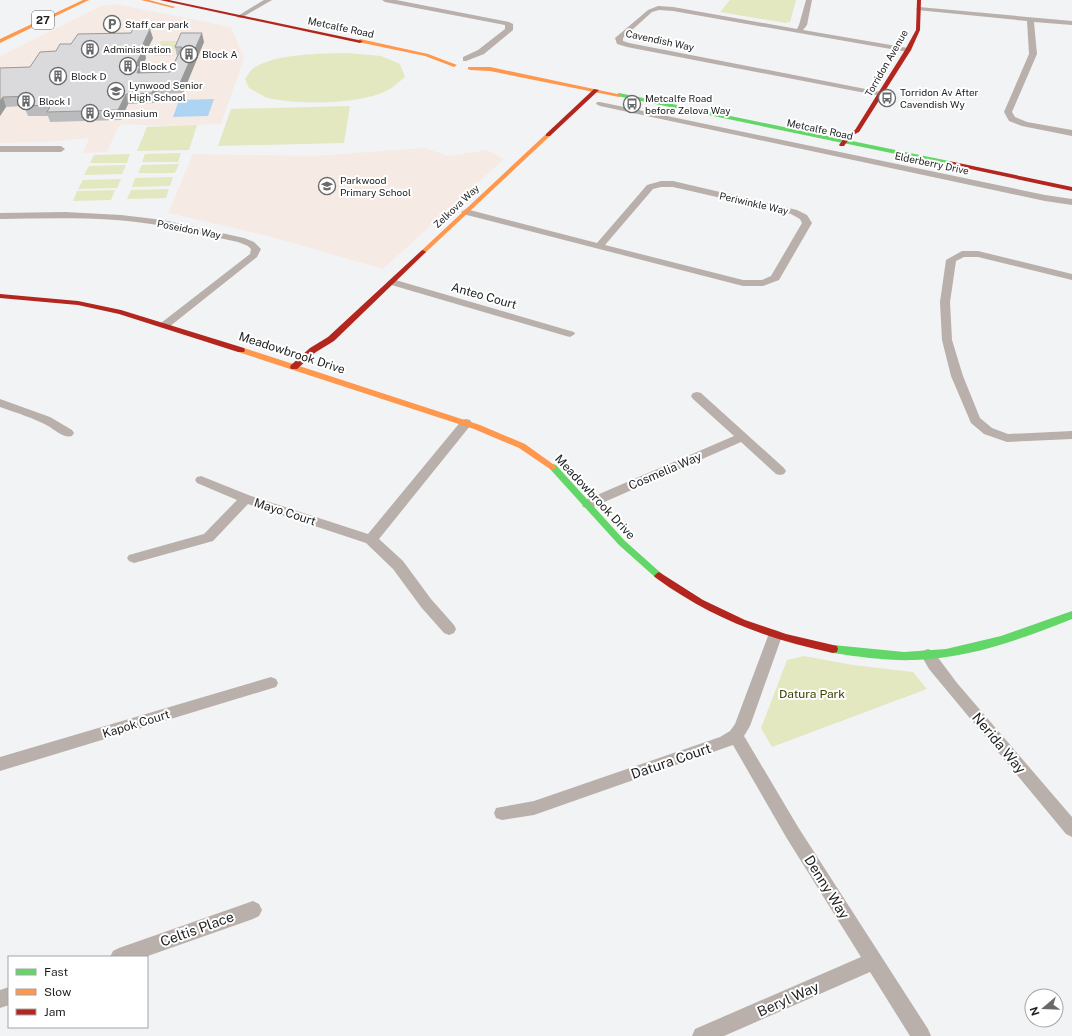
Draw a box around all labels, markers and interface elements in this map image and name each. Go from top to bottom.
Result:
road number: 27 [32,11,54,29]
parking icon: Staff car park [102,14,122,34]
street label: Metcalfe Road [307,14,375,40]
place label: Staff car park [125,18,189,30]
street label: Cavendish Way [625,27,696,53]
street label: Torridon Avenue [862,27,910,99]
building icon: Administration [80,39,100,59]
place label: Administration [103,43,171,55]
building icon: Block A [179,44,199,64]
place label: Block A [202,48,238,60]
building icon: Block C [118,56,138,76]
place label: Block C [141,60,177,72]
building icon: Block D [48,66,68,86]
place label: Block D [71,70,107,82]
place label: Lynwood Senior High School [129,79,203,103]
school or university icon: Lynwood Senior High School [106,81,126,101]
place label: Torridon Av After Cavendish Wy [900,86,979,110]
bus stop icon: Torridon Av After Cavendish Wy [877,88,897,108]
building icon: Block I [16,91,36,111]
place label: Metcalfe Road before Zelova Way [645,92,731,116]
bus stop icon: Metcalfe Road before Zelova Way [622,94,642,114]
place label: Block I [39,95,70,107]
building icon: Gymnasium [80,103,100,123]
place label: Gymnasium [103,107,158,119]
street label: Metcalfe Road [786,116,854,142]
street label: Elderberry Drive [894,149,971,177]
place label: Parkwood Primary School [340,174,411,198]
school or university icon: Parkwood Primary School [317,176,337,196]
street label: Zelkova Way [431,181,482,230]
street label: Periwinkle Way [718,189,790,217]
street label: Poseidon Way [156,217,222,241]
street label: Anteo Court [450,280,519,312]
street label: Meadowbrook Drive [237,329,347,377]
street label: Cosmelia Way [626,449,704,493]
street label: Meadowbrook Drive [552,452,638,542]
street label: Mayo Court [252,495,318,529]
park label: Datura Park [779,687,845,701]
street label: Kapok Court [101,707,172,741]
street label: Nerida Way [969,709,1029,777]
street label: Datura Court [629,740,713,782]
street label: Denny Way [801,852,853,922]
street label: Celtis Place [158,908,236,950]
legend [8,956,148,1028]
text: Fast [44,965,69,979]
street label: Beryl Way [755,978,822,1020]
text: Slow [44,985,72,999]
north arrow [1024,988,1064,1028]
text: Jam [44,1005,66,1019]
text: N [1027,1005,1042,1017]

